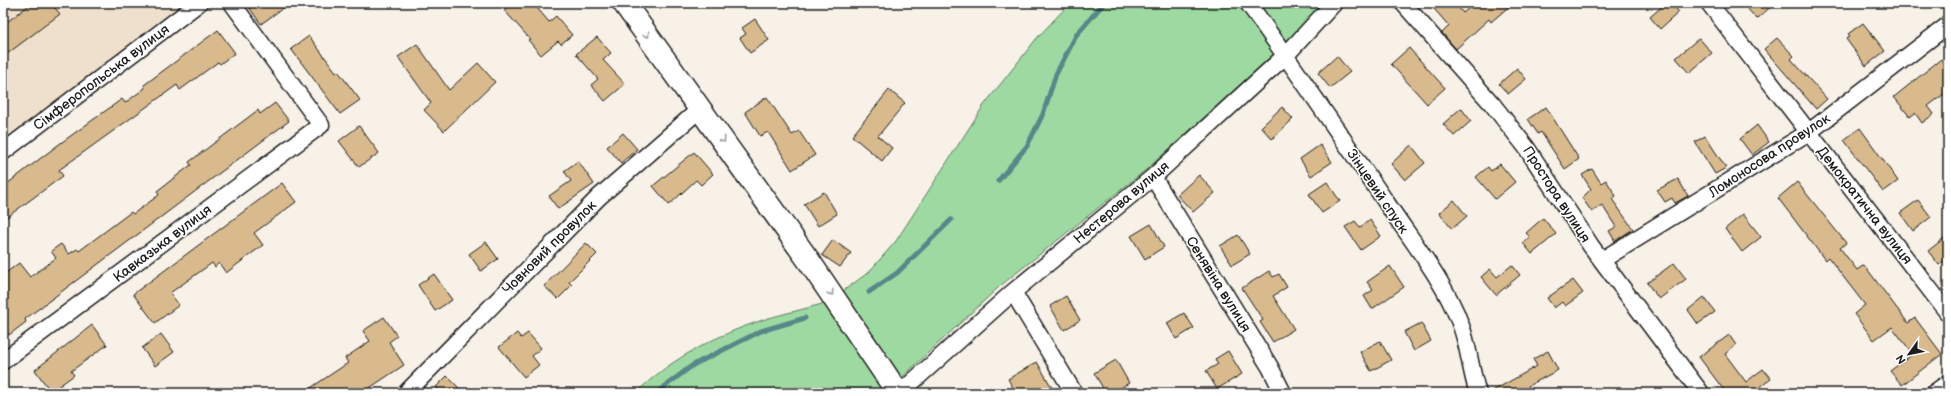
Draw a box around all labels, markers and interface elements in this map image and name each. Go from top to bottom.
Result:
street label: Сімферопольська вулиця [30,21,173,134]
one-way arrow [642,30,649,37]
street label: Ломоносова провулок [1705,110,1834,202]
one-way arrow [718,136,725,143]
street label: Простора вулиця [1519,143,1594,246]
street label: Демократична вулиця [1813,143,1916,268]
street label: Зінцевий спуск [1343,146,1412,237]
street label: Нестерова вулиця [1070,157,1173,247]
street label: Човновий провулок [499,196,600,298]
street label: Кавказька вулиця [110,201,215,286]
street label: Сенявіна вулиця [1182,233,1255,335]
one-way arrow [826,289,834,296]
north arrow [1889,334,1929,374]
text: N [1893,352,1909,366]

